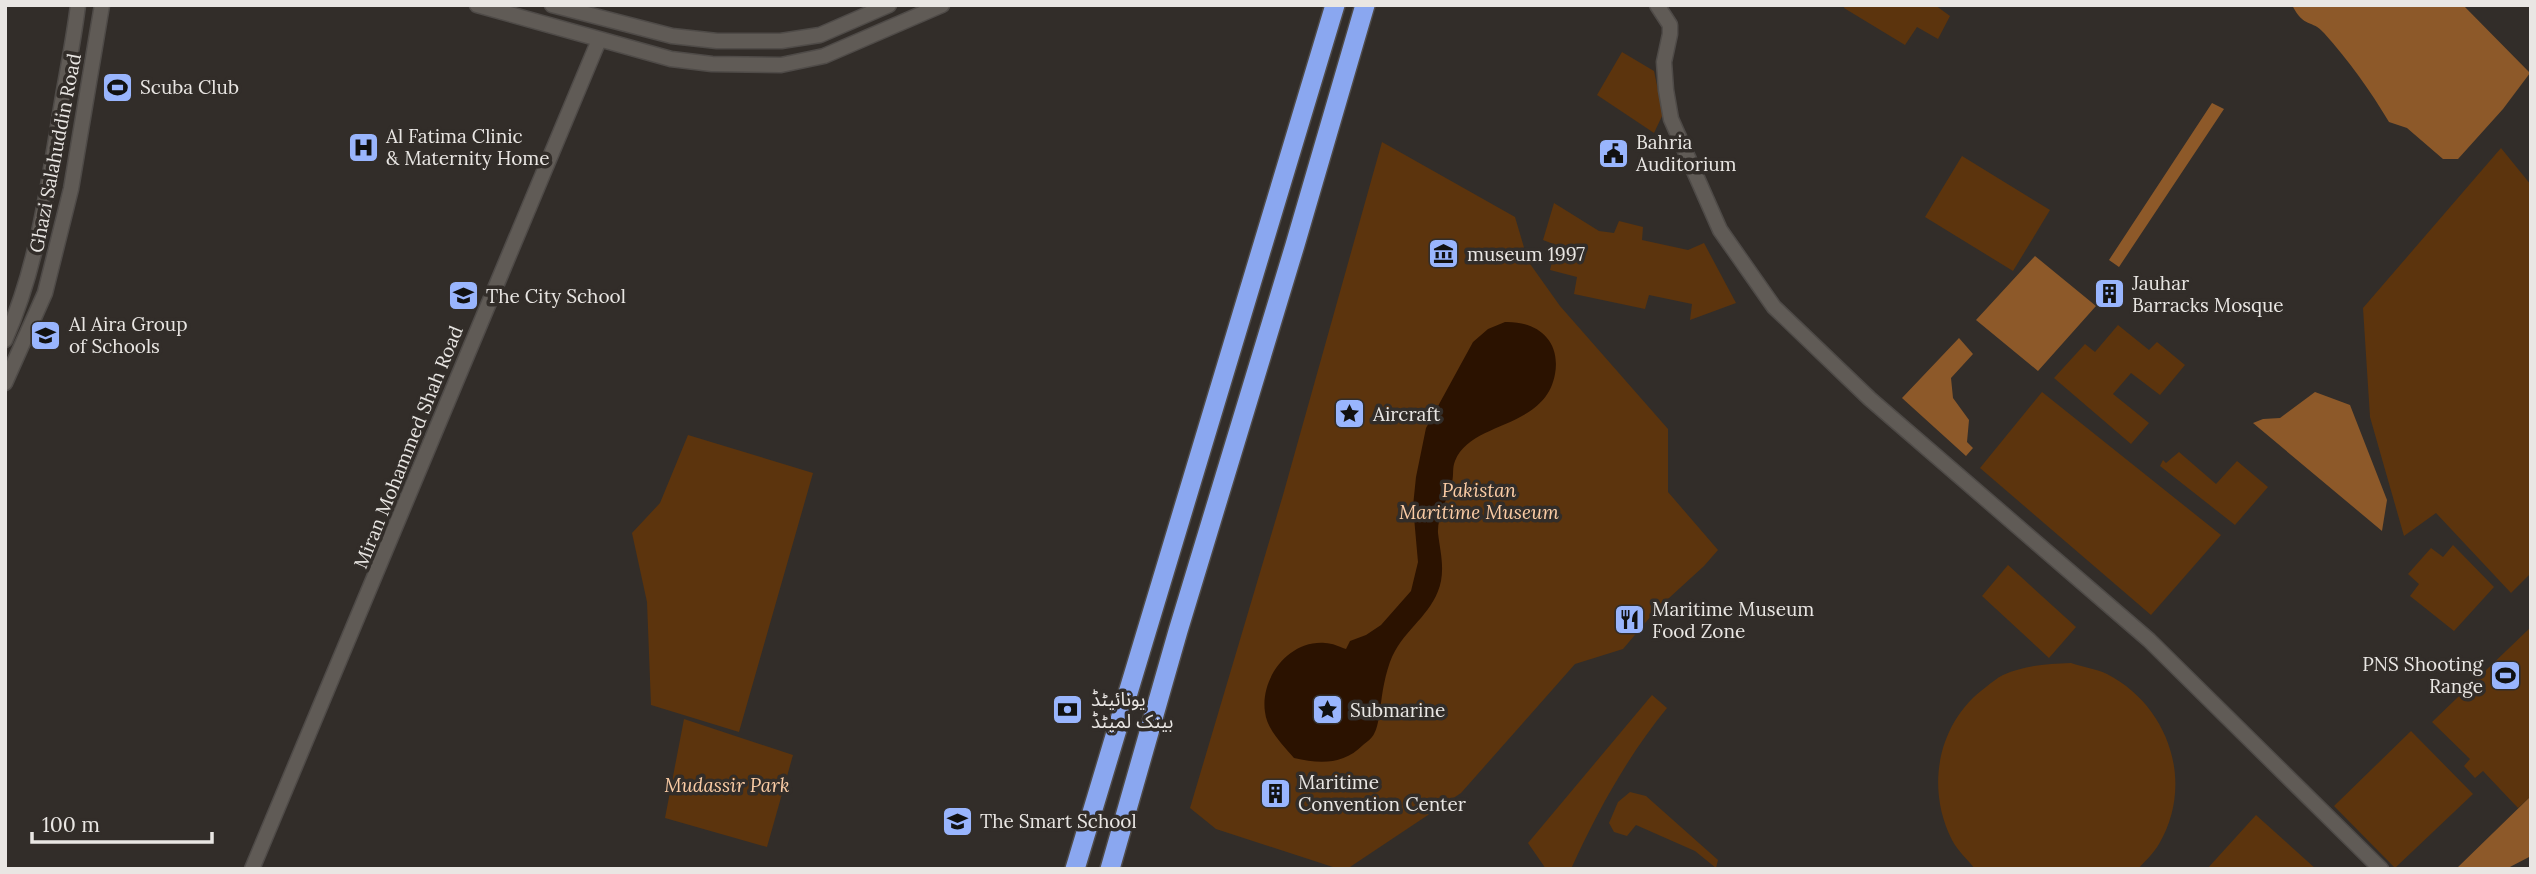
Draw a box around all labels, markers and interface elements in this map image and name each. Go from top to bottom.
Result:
street label: Ghazi Salahuddin Road [24,51,86,255]
sports icon: Scuba Club [100,70,134,104]
place label: Scuba Club [140,75,239,99]
place label: Al Fatima Clinic & Maternity Home [385,124,550,170]
hospital icon: Al Fatima Clinic & Maternity Home [346,130,380,164]
place label: Bahria Auditorium [1635,130,1737,176]
public building icon: Bahria Auditorium [1596,136,1630,170]
museum icon: museum 1997 [1427,237,1461,271]
place label: museum 1997 [1467,242,1585,266]
place label: Jauhar Barracks Mosque [2131,271,2284,317]
building icon: Jauhar Barracks Mosque [2092,277,2126,311]
school or university icon: The City School [446,279,480,313]
place label: The City School [486,284,626,308]
place label: Al Aira Group of Schools [68,312,188,358]
school or university icon: Al Aira Group of Schools [29,318,63,352]
street label: Miran Mohammed Shah Road [348,322,468,572]
place icon: Aircraft [1333,397,1367,431]
place label: Aircraft [1372,402,1441,426]
park label: Pakistan Maritime Museum [1399,478,1559,524]
place label: Maritime Museum Food Zone [1652,597,1814,643]
restaurant icon: Maritime Museum Food Zone [1612,603,1646,637]
place label: PNS Shooting Range [2362,652,2483,698]
sports icon: PNS Shooting Range [2489,658,2523,692]
place label: یونائیٹڈ بینک لمیٹڈ [1091,687,1173,733]
bank icon: یونائیٹڈ بینک لمیٹڈ [1051,693,1085,727]
place icon: Submarine [1310,693,1344,727]
place label: Submarine [1350,698,1445,722]
place label: Maritime Convention Center [1298,770,1467,816]
park label: Mudassir Park [664,773,790,797]
building icon: Maritime Convention Center [1258,776,1292,810]
scale bar [32,800,212,844]
school or university icon: The Smart School [940,804,974,838]
place label: The Smart School [980,809,1137,833]
text: 100 m [42,811,100,838]

